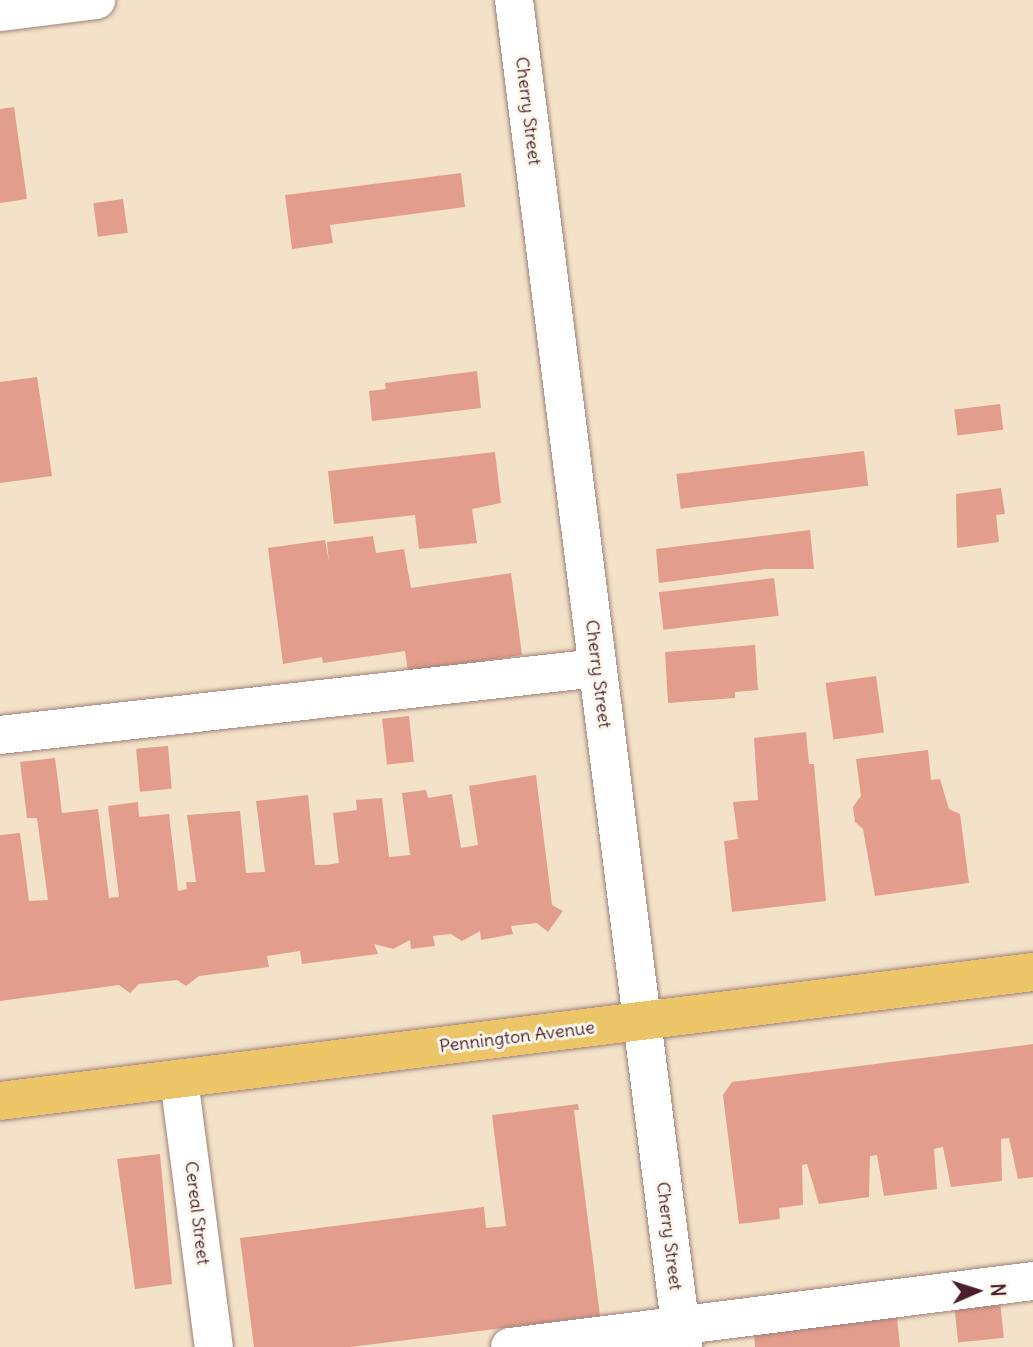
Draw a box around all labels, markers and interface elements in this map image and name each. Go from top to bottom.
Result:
street label: Cherry Street [511,56,545,166]
street label: Cherry Street [581,619,615,729]
street label: Pennington Avenue [438,1017,596,1057]
street label: Cereal Street [180,1160,214,1266]
street label: Cherry Street [652,1181,686,1291]
north arrow [942,1256,1012,1326]
text: N [986,1283,1010,1297]

